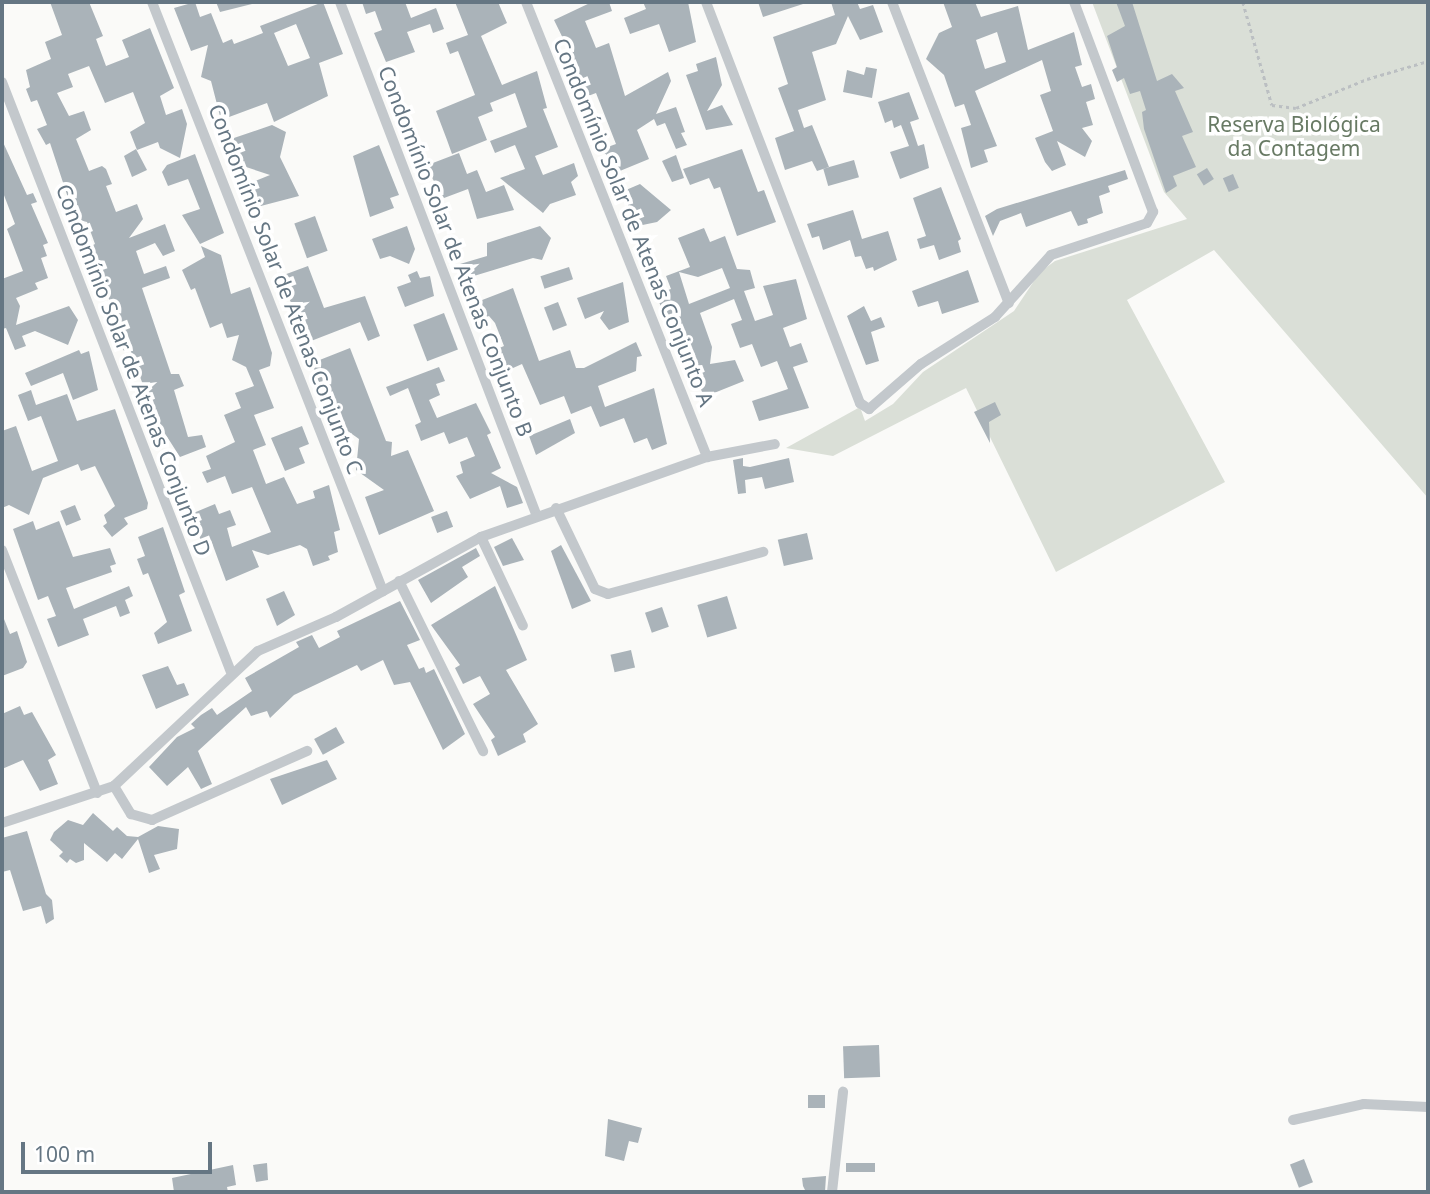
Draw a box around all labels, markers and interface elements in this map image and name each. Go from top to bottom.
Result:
street label: Condomínio Solar de Atenas Conjunto A [548,34,720,410]
street label: Condomínio Solar de Atenas Conjunto B [373,62,539,440]
street label: Condomínio Solar de Atenas Conjunto C [204,100,368,478]
park label: Reserva Biológica da Contagem [1207,111,1381,161]
street label: Condomínio Solar de Atenas Conjunto D [51,180,217,560]
scale bar [24,1128,215,1172]
text: 100 m [34,1140,95,1168]

